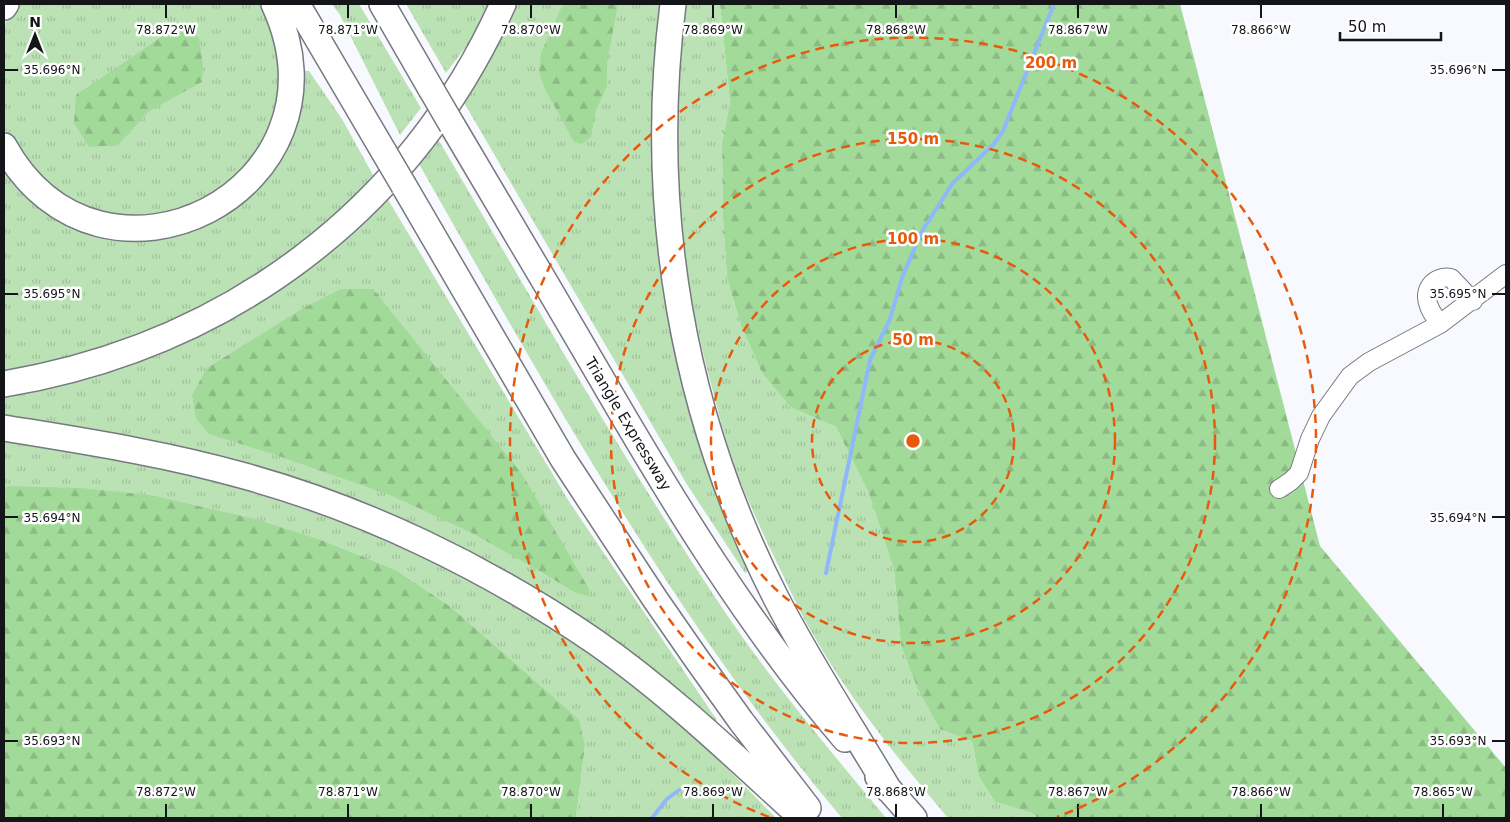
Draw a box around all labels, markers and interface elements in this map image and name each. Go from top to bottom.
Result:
north arrow [10,10,60,60]
scale bar [1340,10,1441,42]
text: N [29,14,41,30]
text: 50 m [1348,18,1386,36]
text: 78.872°W [136,23,196,37]
text: 78.871°W [318,23,378,37]
text: 78.870°W [501,23,561,37]
text: 78.869°W [683,23,743,37]
text: 78.868°W [866,23,926,37]
text: 78.867°W [1048,23,1108,37]
text: 78.866°W [1231,23,1291,37]
text: 200 m [1025,54,1077,72]
text: 35.696°N [24,63,80,77]
text: 35.696°N [1430,63,1486,77]
text: 150 m [887,130,939,148]
text: 100 m [887,230,939,248]
text: 35.695°N [24,287,80,301]
text: 35.695°N [1430,287,1486,301]
text: 50 m [892,331,934,349]
street label: Triangle Expressway [580,353,675,494]
centre of rings [904,432,922,450]
text: 35.694°N [24,511,80,525]
text: 35.694°N [1430,511,1486,525]
text: 35.693°N [24,734,80,748]
text: 35.693°N [1430,734,1486,748]
text: 78.872°W [136,785,196,799]
text: 78.871°W [318,785,378,799]
text: 78.870°W [501,785,561,799]
text: 78.869°W [683,785,743,799]
text: 78.868°W [866,785,926,799]
text: 78.867°W [1048,785,1108,799]
text: 78.866°W [1231,785,1291,799]
text: 78.865°W [1413,785,1473,799]

